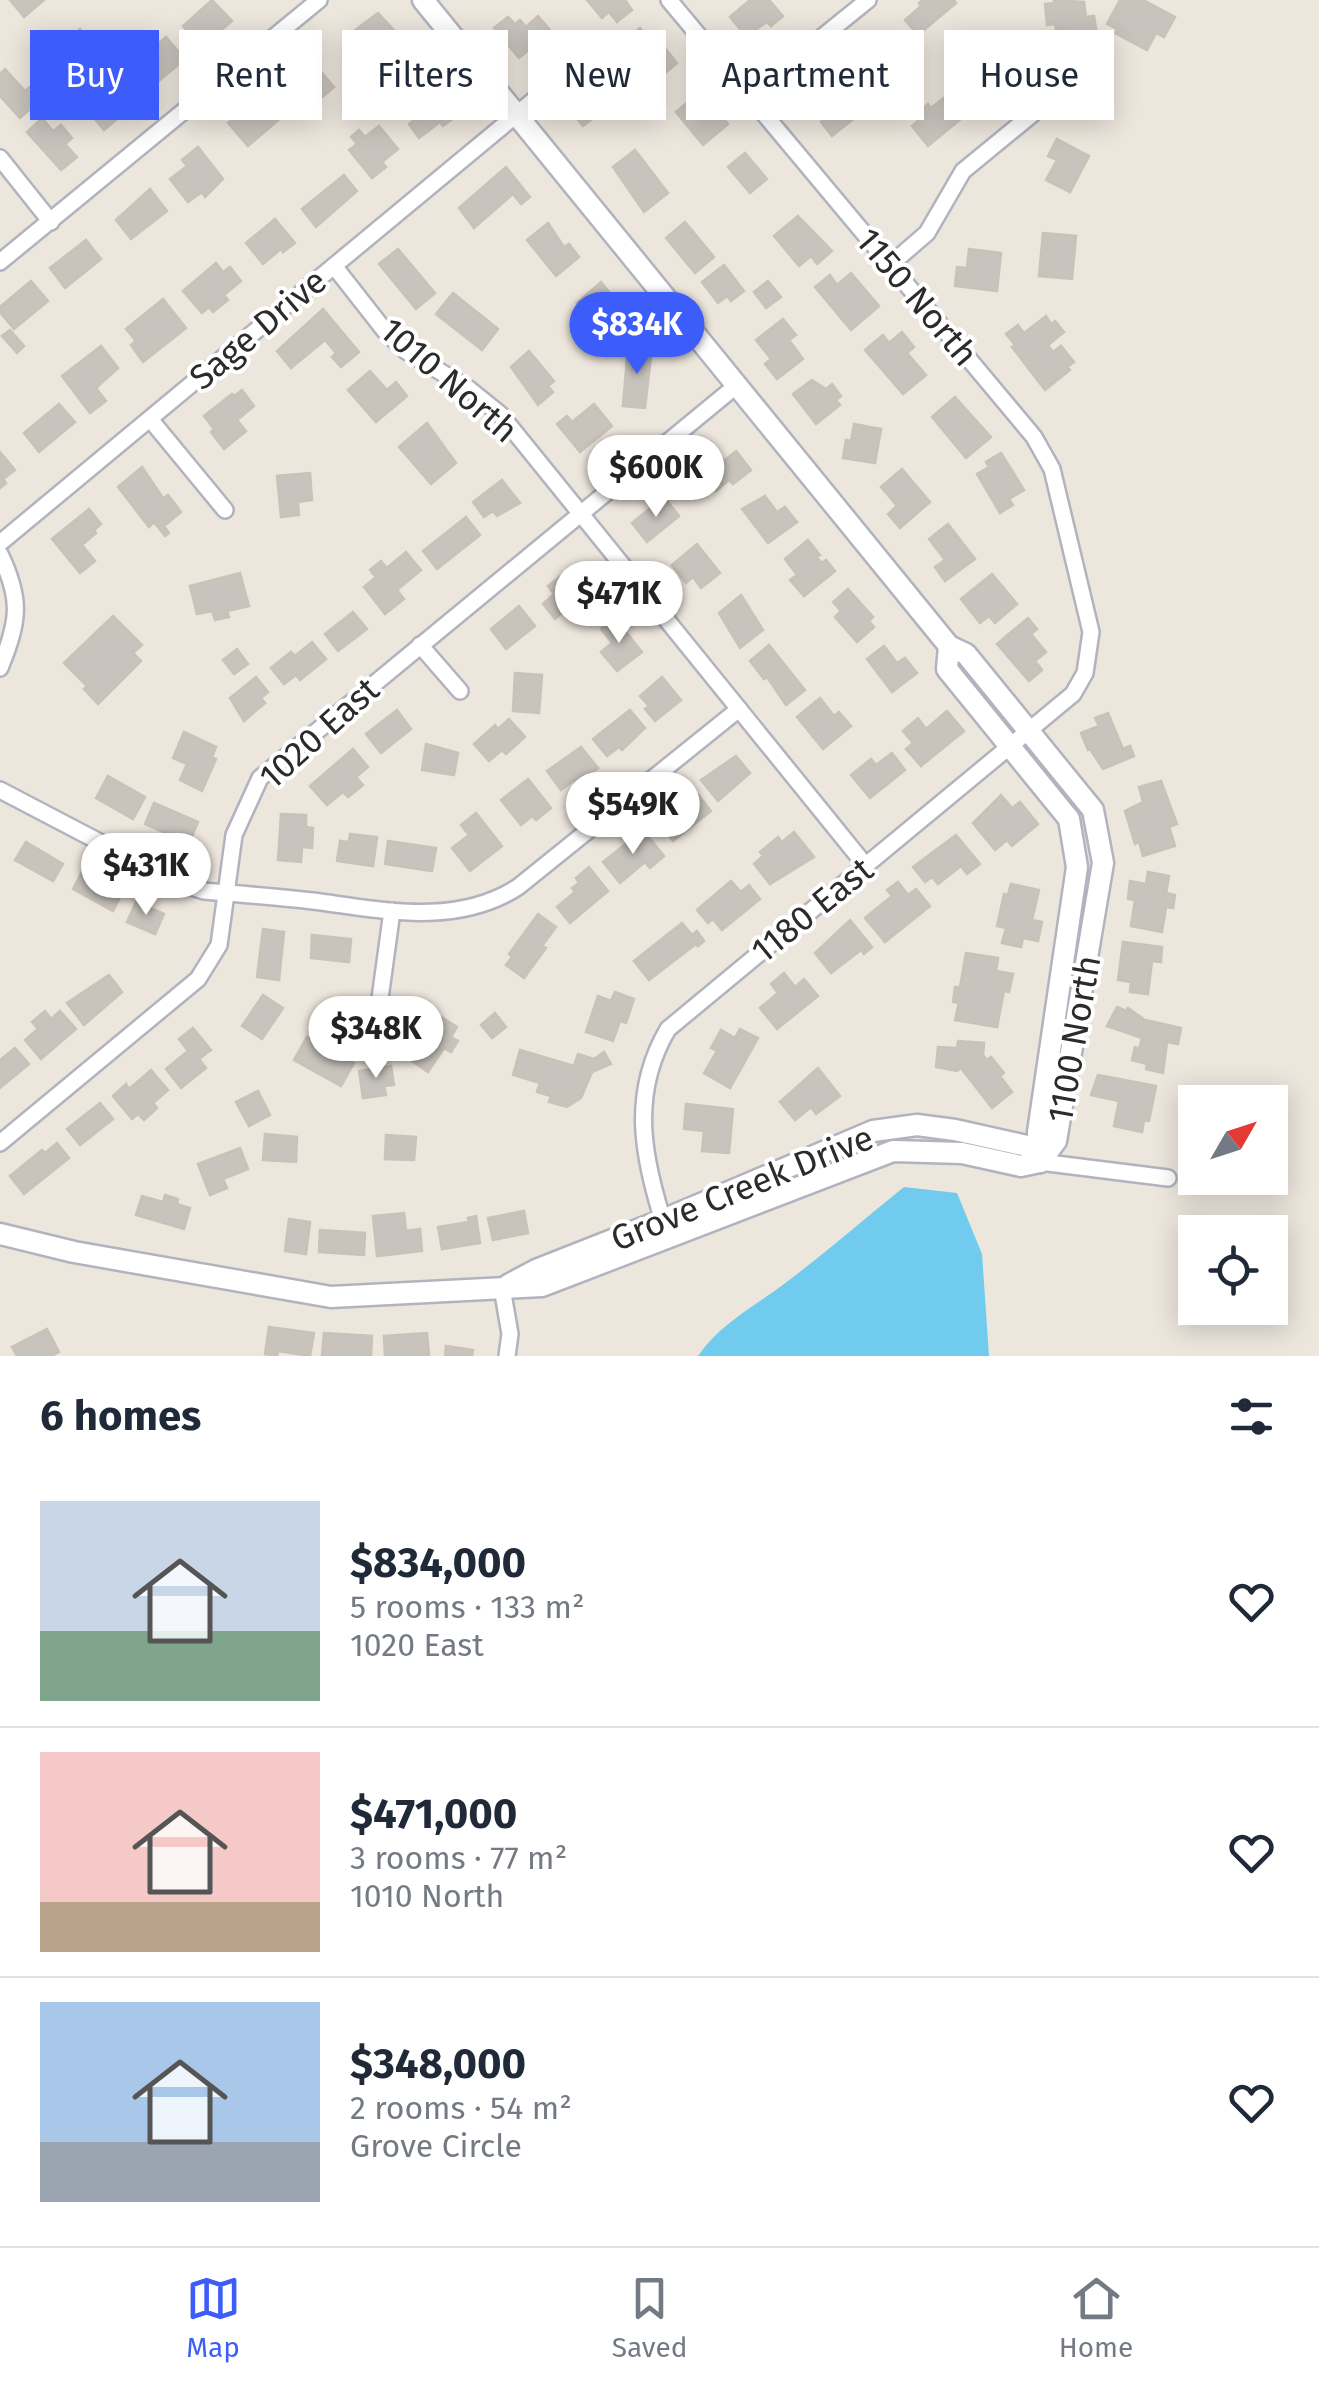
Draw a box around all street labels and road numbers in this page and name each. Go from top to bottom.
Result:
street label: 1150 North [847,219,987,375]
street label: Sage Drive [181,260,335,398]
street label: 1010 North [372,309,526,451]
street label: 1020 East [251,668,388,798]
street label: 1180 East [743,848,881,972]
street label: 1100 North [1039,952,1109,1126]
street label: Grove Creek Drive [605,1116,879,1260]

